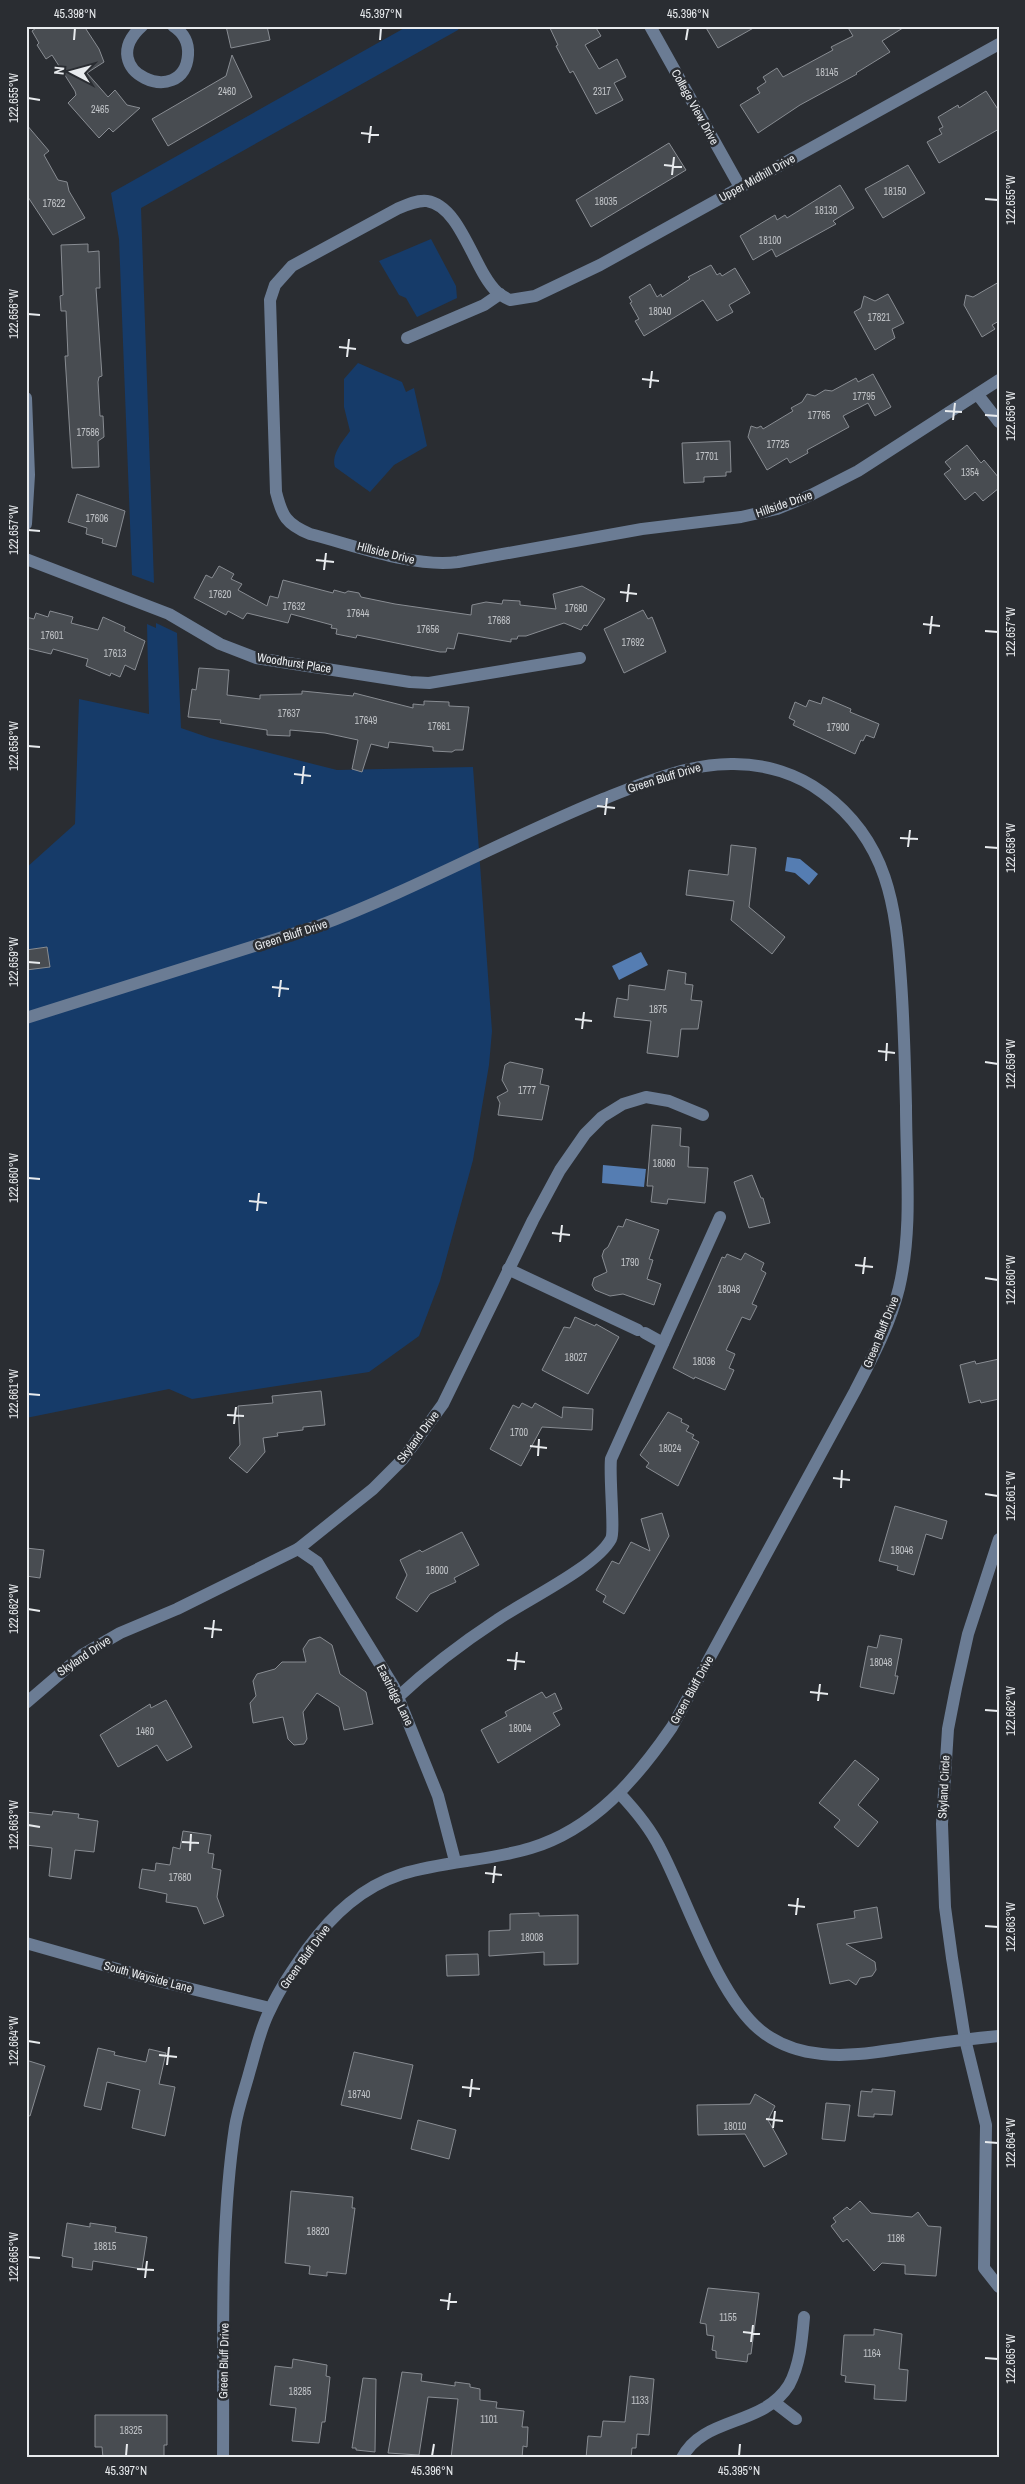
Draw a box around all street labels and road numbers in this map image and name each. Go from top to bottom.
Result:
street label: College View Drive [668,66,722,148]
street label: Upper Midhill Drive [716,150,798,206]
street label: Hillside Drive [753,487,815,521]
street label: Hillside Drive [355,538,417,568]
street label: Woodhurst Place [256,649,332,677]
street label: Green Bluff Drive [625,759,703,797]
street label: Green Bluff Drive [252,916,330,954]
street label: Green Bluff Drive [859,1294,903,1370]
street label: Skyland Drive [393,1408,443,1466]
street label: Skyland Drive [54,1632,114,1680]
street label: Green Bluff Drive [667,1653,717,1727]
street label: Eastridge Lane [373,1662,417,1728]
street label: Skyland Circle [934,1755,954,1819]
street label: Green Bluff Drive [276,1922,334,1992]
street label: South Wayside Lane [102,1957,194,1997]
street label: Green Bluff Drive [215,2323,233,2399]

